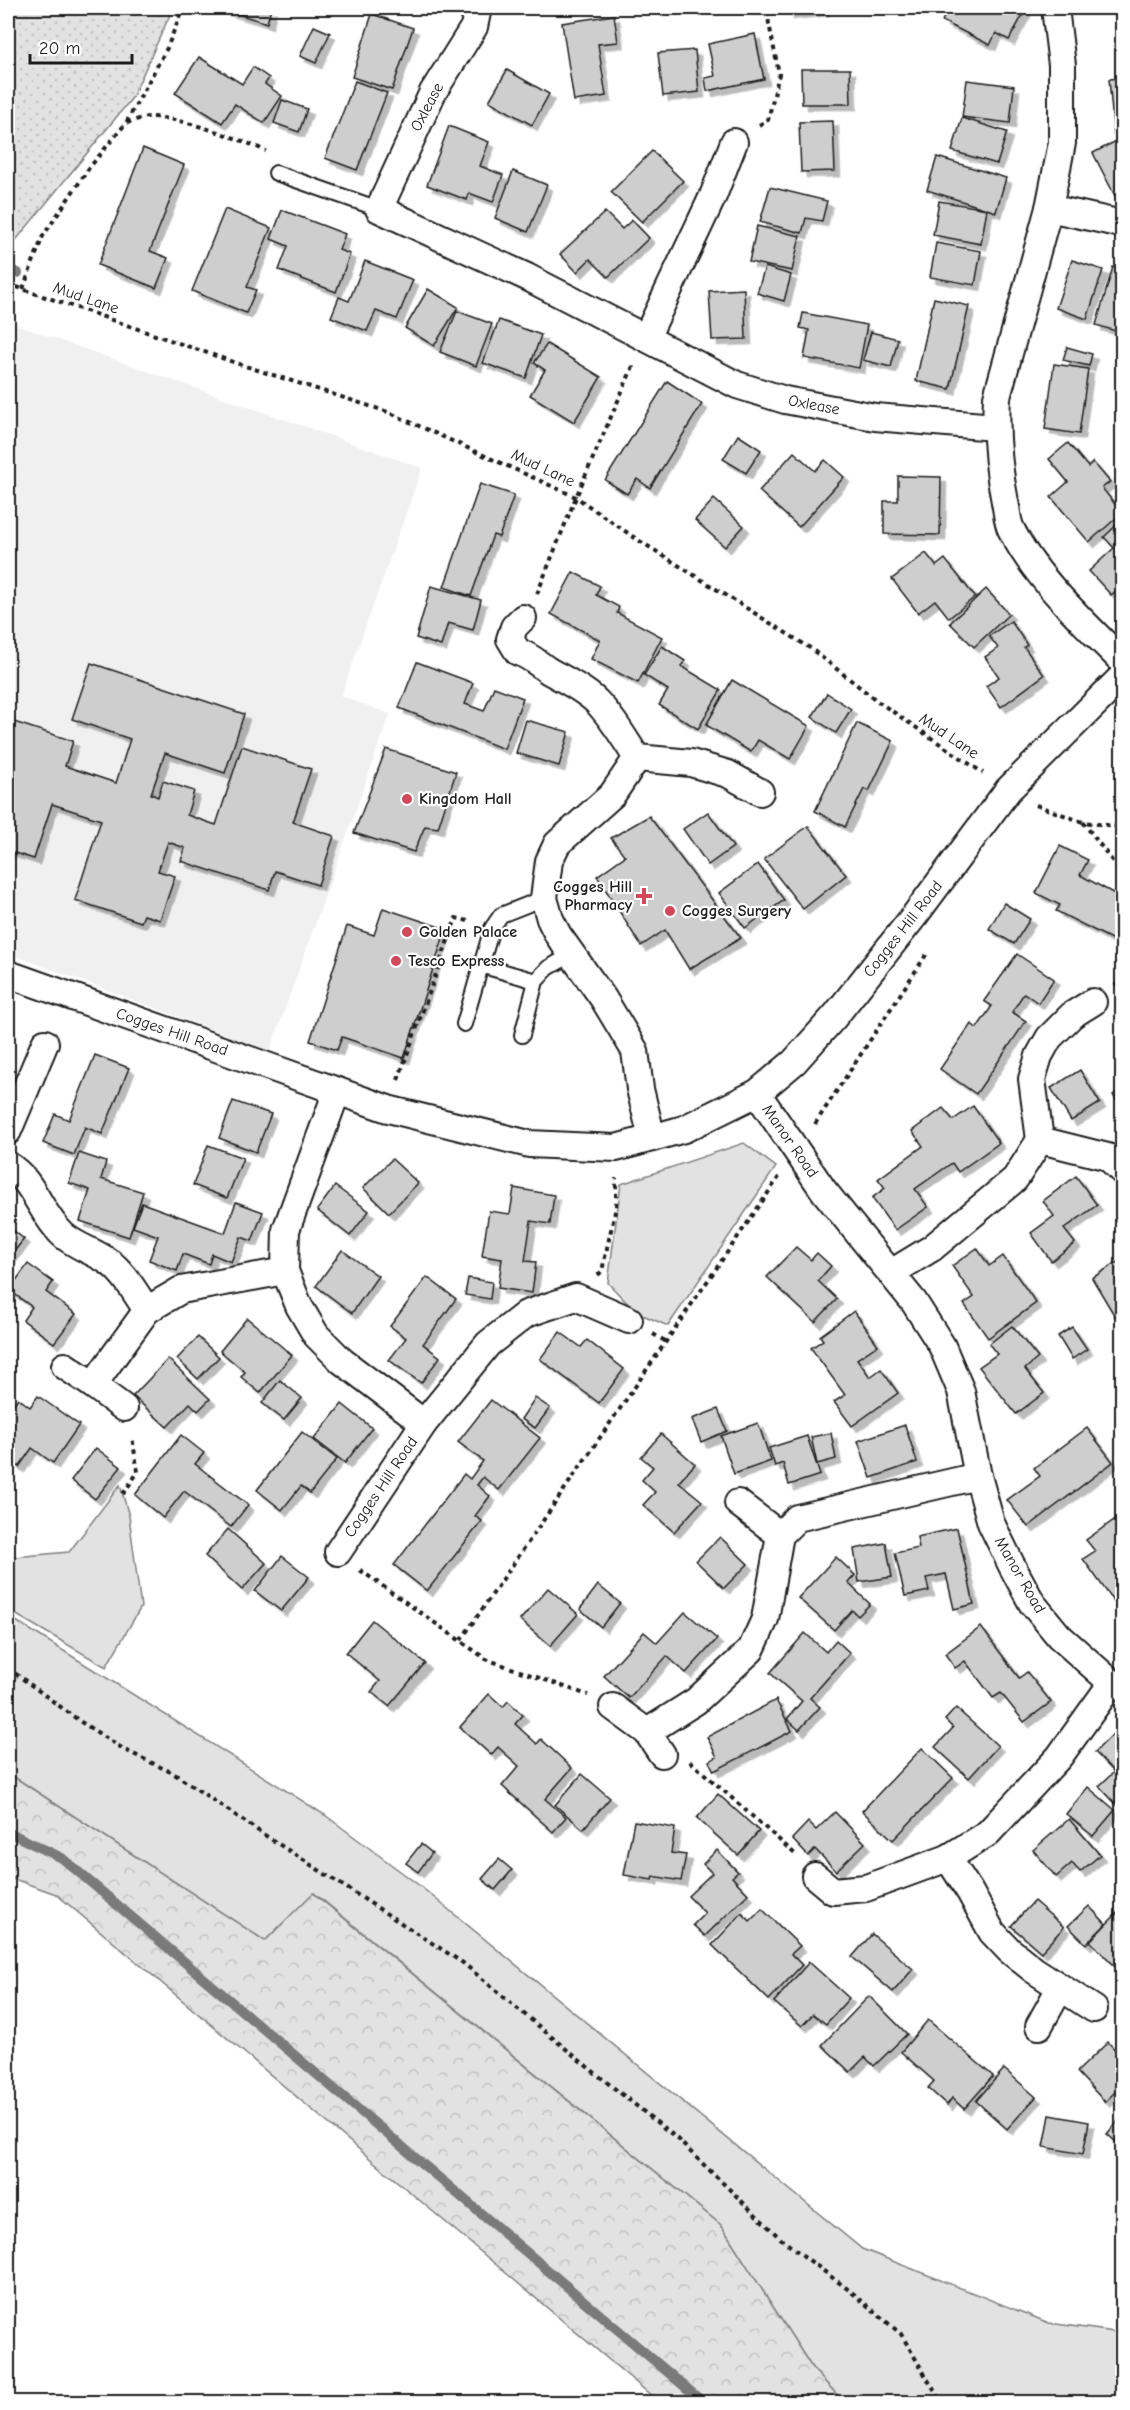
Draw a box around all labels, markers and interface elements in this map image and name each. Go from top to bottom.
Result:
scale bar [30,27,132,65]
text: 20 m [39,38,80,59]
street label: Oxlease [407,80,447,134]
street label: Mud Lane [51,278,121,318]
street label: Oxlease [787,391,841,419]
street label: Mud Lane [508,445,578,491]
street label: Mud Lane [916,709,982,763]
place label: Kingdom Hall [419,790,512,808]
marker: Kingdom Hall [400,792,414,806]
street label: Cogges Hill Road [860,877,946,981]
place label: Cogges Hill Pharmacy [553,878,633,914]
marker: Cogges Hill Pharmacy [637,889,651,903]
place label: Cogges Surgery [682,902,792,920]
marker: Cogges Surgery [663,904,677,918]
place label: Golden Palace [419,923,517,941]
marker: Golden Palace [400,925,414,939]
place label: Tesco Express [408,952,505,970]
marker: Tesco Express [389,954,403,968]
street label: Cogges Hill Road [114,1004,230,1060]
street label: Manor Road [758,1101,822,1181]
street label: Cogges Hill Road [341,1433,421,1541]
street label: Manor Road [991,1534,1049,1616]

